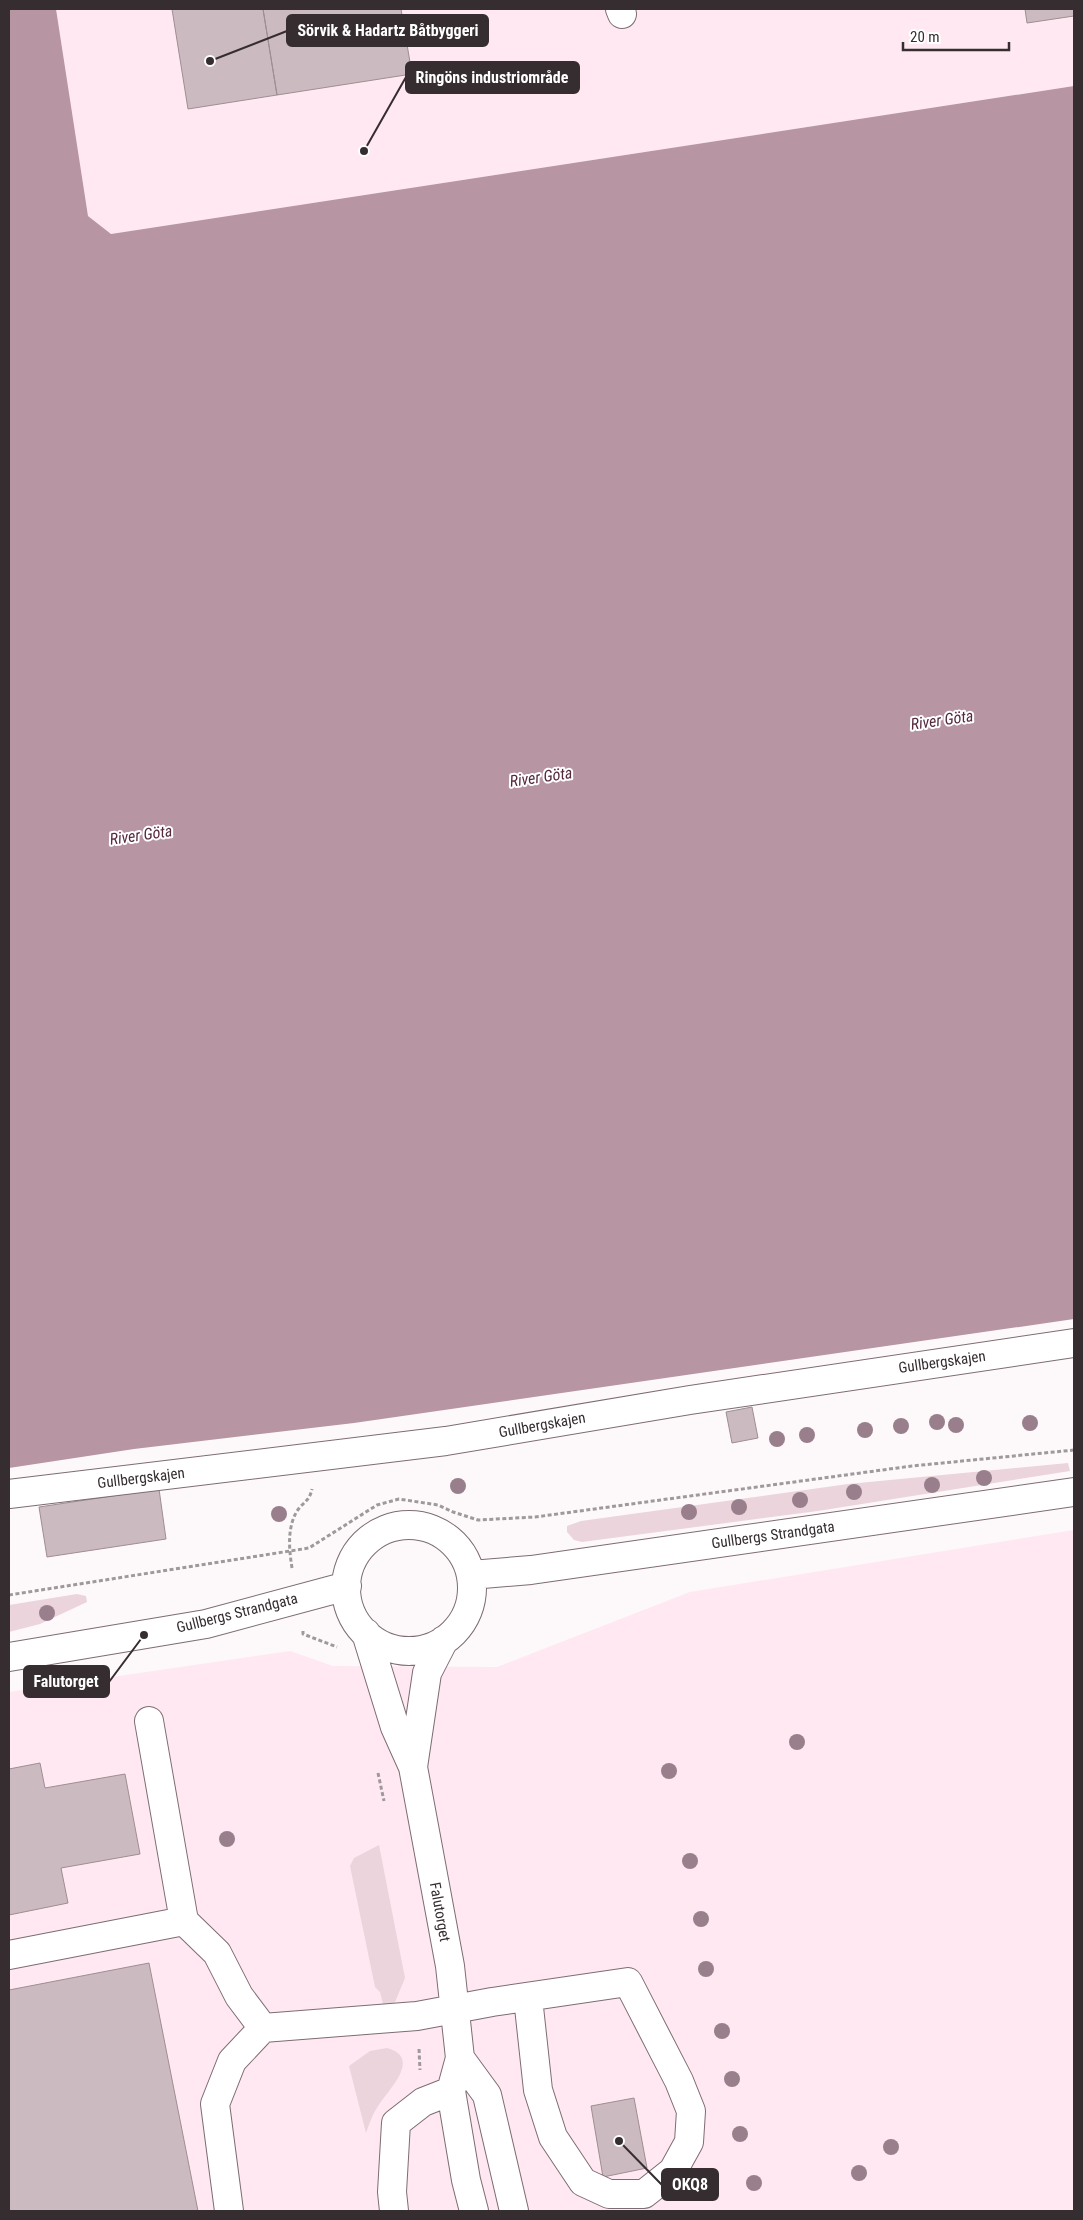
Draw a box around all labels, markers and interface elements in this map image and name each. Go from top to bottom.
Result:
callout: Sörvik & Hadartz Båtbyggeri [287,15,488,46]
scale bar [903,20,1009,52]
text: Sörvik & Hadartz Båtbyggeri [297,21,479,40]
text: 20 m [910,28,940,46]
callout: Ringöns industriområde [406,62,579,93]
text: Ringöns industriområde [416,68,569,87]
water label: River Göta [909,706,975,734]
water label: River Göta [508,763,574,791]
water label: River Göta [108,821,174,849]
street label: Gullbergskajen [897,1347,987,1377]
street label: Gullbergskajen [497,1409,587,1441]
street label: Gullbergskajen [96,1464,186,1492]
street label: Gullbergs Strandgata [710,1517,836,1553]
street label: Gullbergs Strandgata [175,1589,299,1637]
callout: Falutorget [24,1666,109,1697]
text: Falutorget [33,1672,99,1691]
street label: Falutorget [426,1881,454,1943]
callout: OKQ8 [662,2169,718,2200]
text: OKQ8 [672,2175,708,2194]

